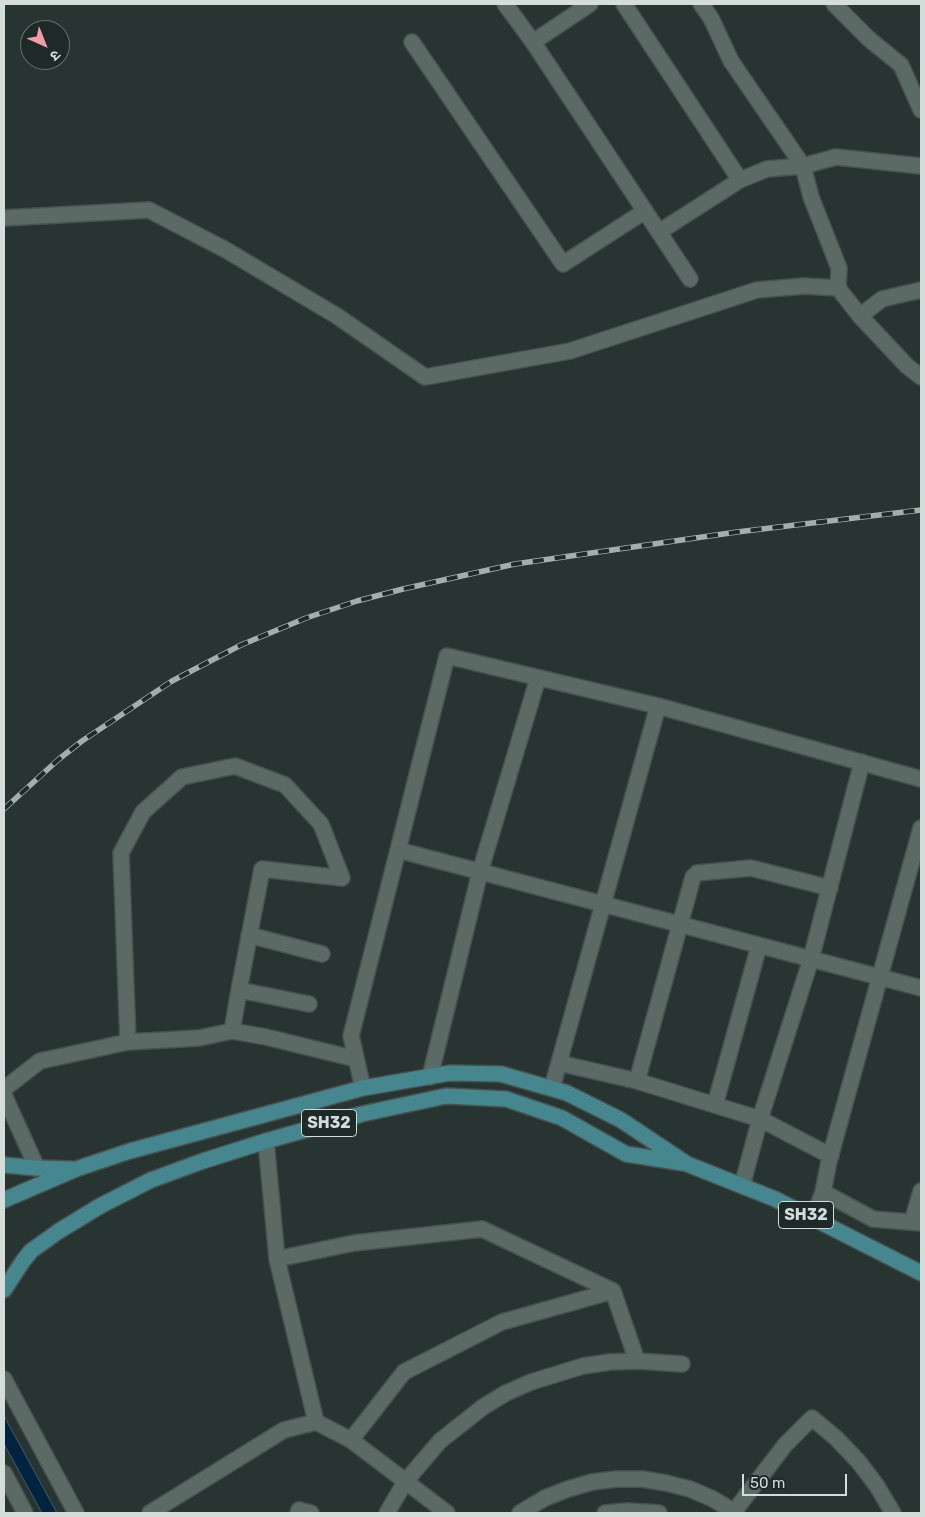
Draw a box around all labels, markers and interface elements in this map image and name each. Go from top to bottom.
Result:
north arrow [20,20,70,70]
text: उ [46,46,64,64]
road number: SH32 [302,1110,356,1136]
road number: SH32 [778,1202,834,1228]
scale bar [745,1464,850,1496]
text: 50 m [750,1474,785,1492]

